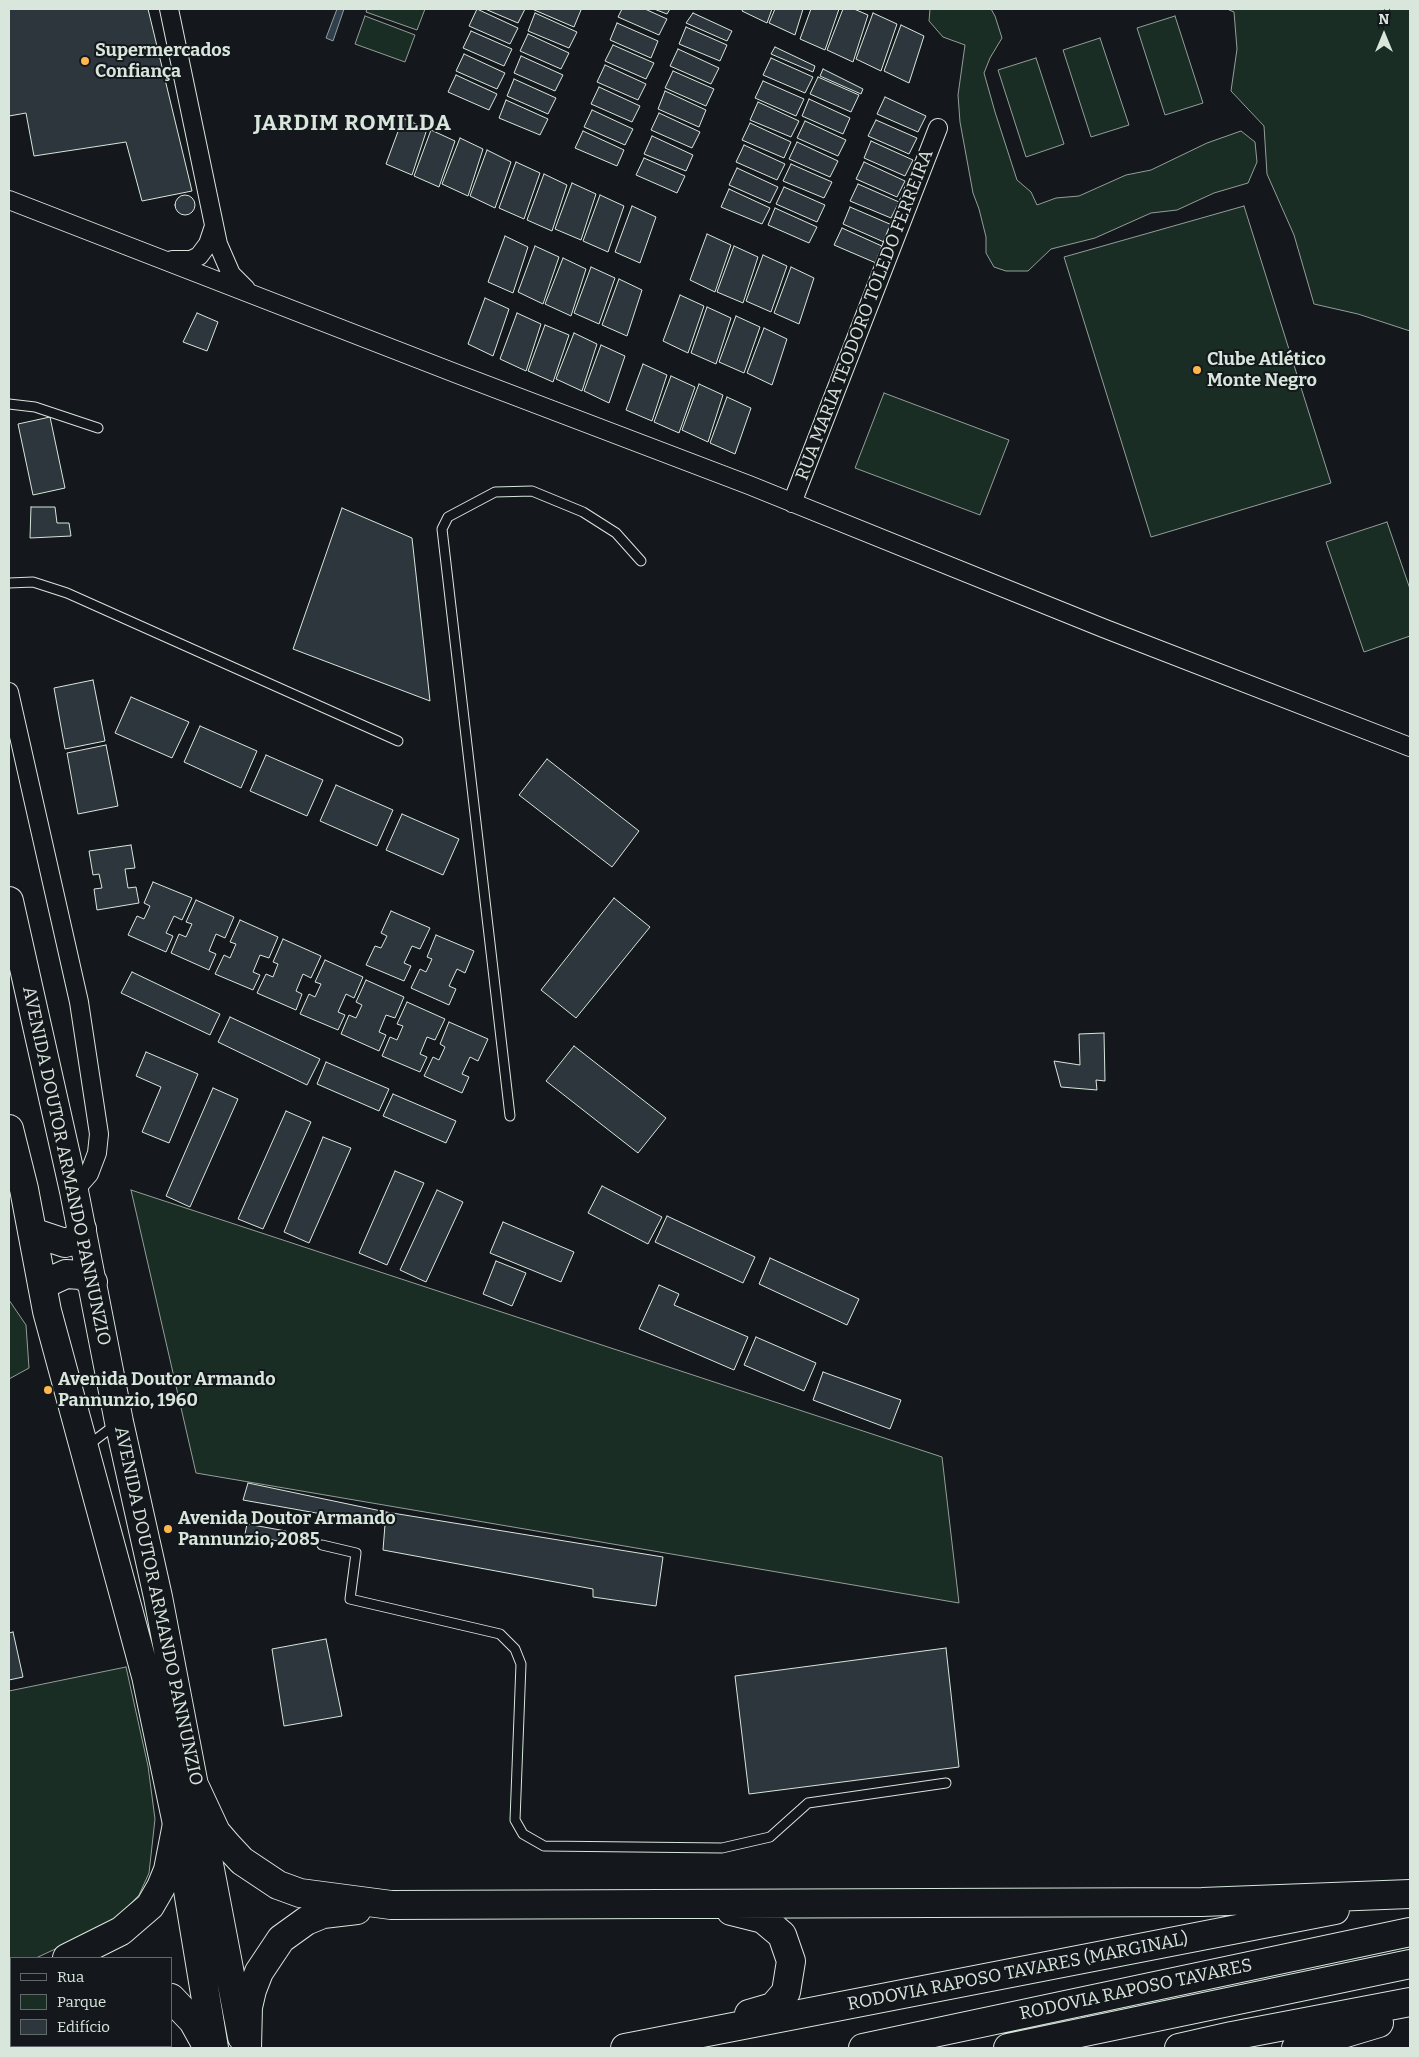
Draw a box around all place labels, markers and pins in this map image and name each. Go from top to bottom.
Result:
place label: Supermercados Confiança [95,40,231,82]
marker: Supermercados Confiança [79,55,91,67]
place label: Clube Atlético Monte Negro [1207,349,1326,392]
marker: Clube Atlético Monte Negro [1191,364,1203,376]
place label: Avenida Doutor Armando Pannunzio, 1960 [58,1369,276,1412]
marker: Avenida Doutor Armando Pannunzio, 1960 [42,1384,54,1396]
place label: Avenida Doutor Armando Pannunzio, 2085 [178,1508,396,1550]
marker: Avenida Doutor Armando Pannunzio, 2085 [162,1523,174,1535]

